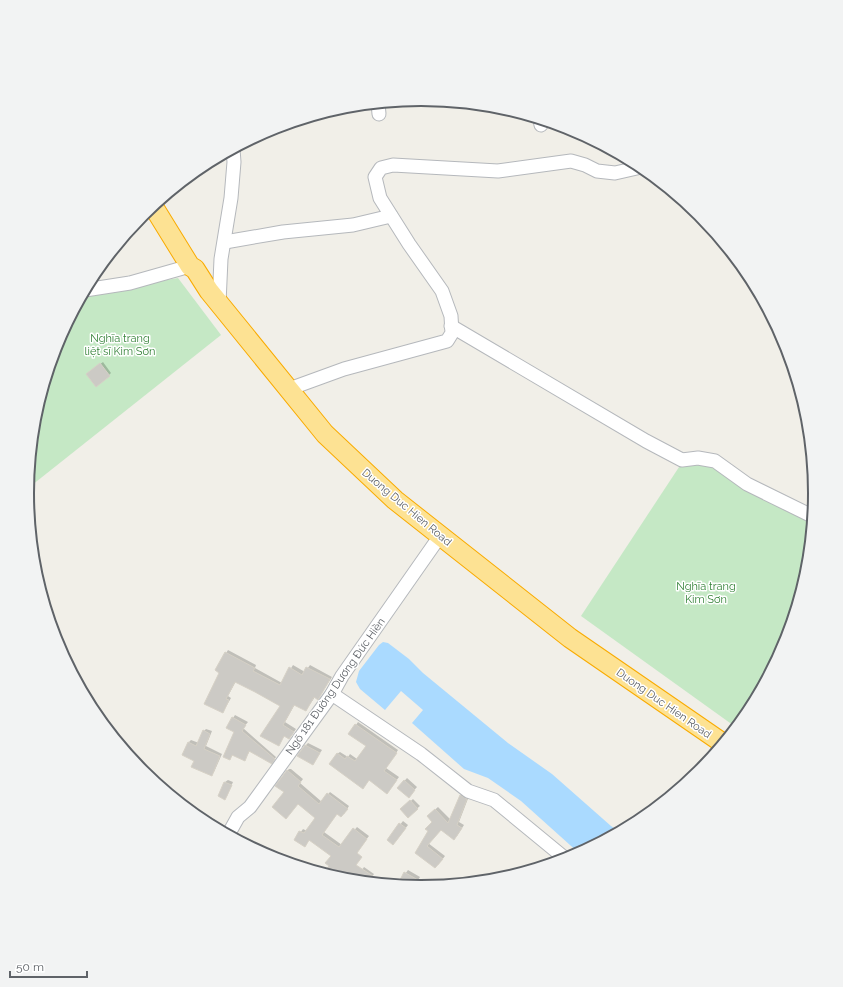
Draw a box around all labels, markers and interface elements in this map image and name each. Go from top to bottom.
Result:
park label: Nghĩa trang liệt sĩ Kim Sơn [85,332,155,358]
street label: Duong Duc Hien Road [359,466,454,549]
park label: Nghĩa trang Kim Sơn [676,580,736,606]
street label: Ngõ 181 Đường Dương Đức Hiền [283,615,388,757]
street label: Duong Duc Hien Road [614,666,714,741]
scale bar [10,953,87,979]
text: 50 m [16,960,44,974]

